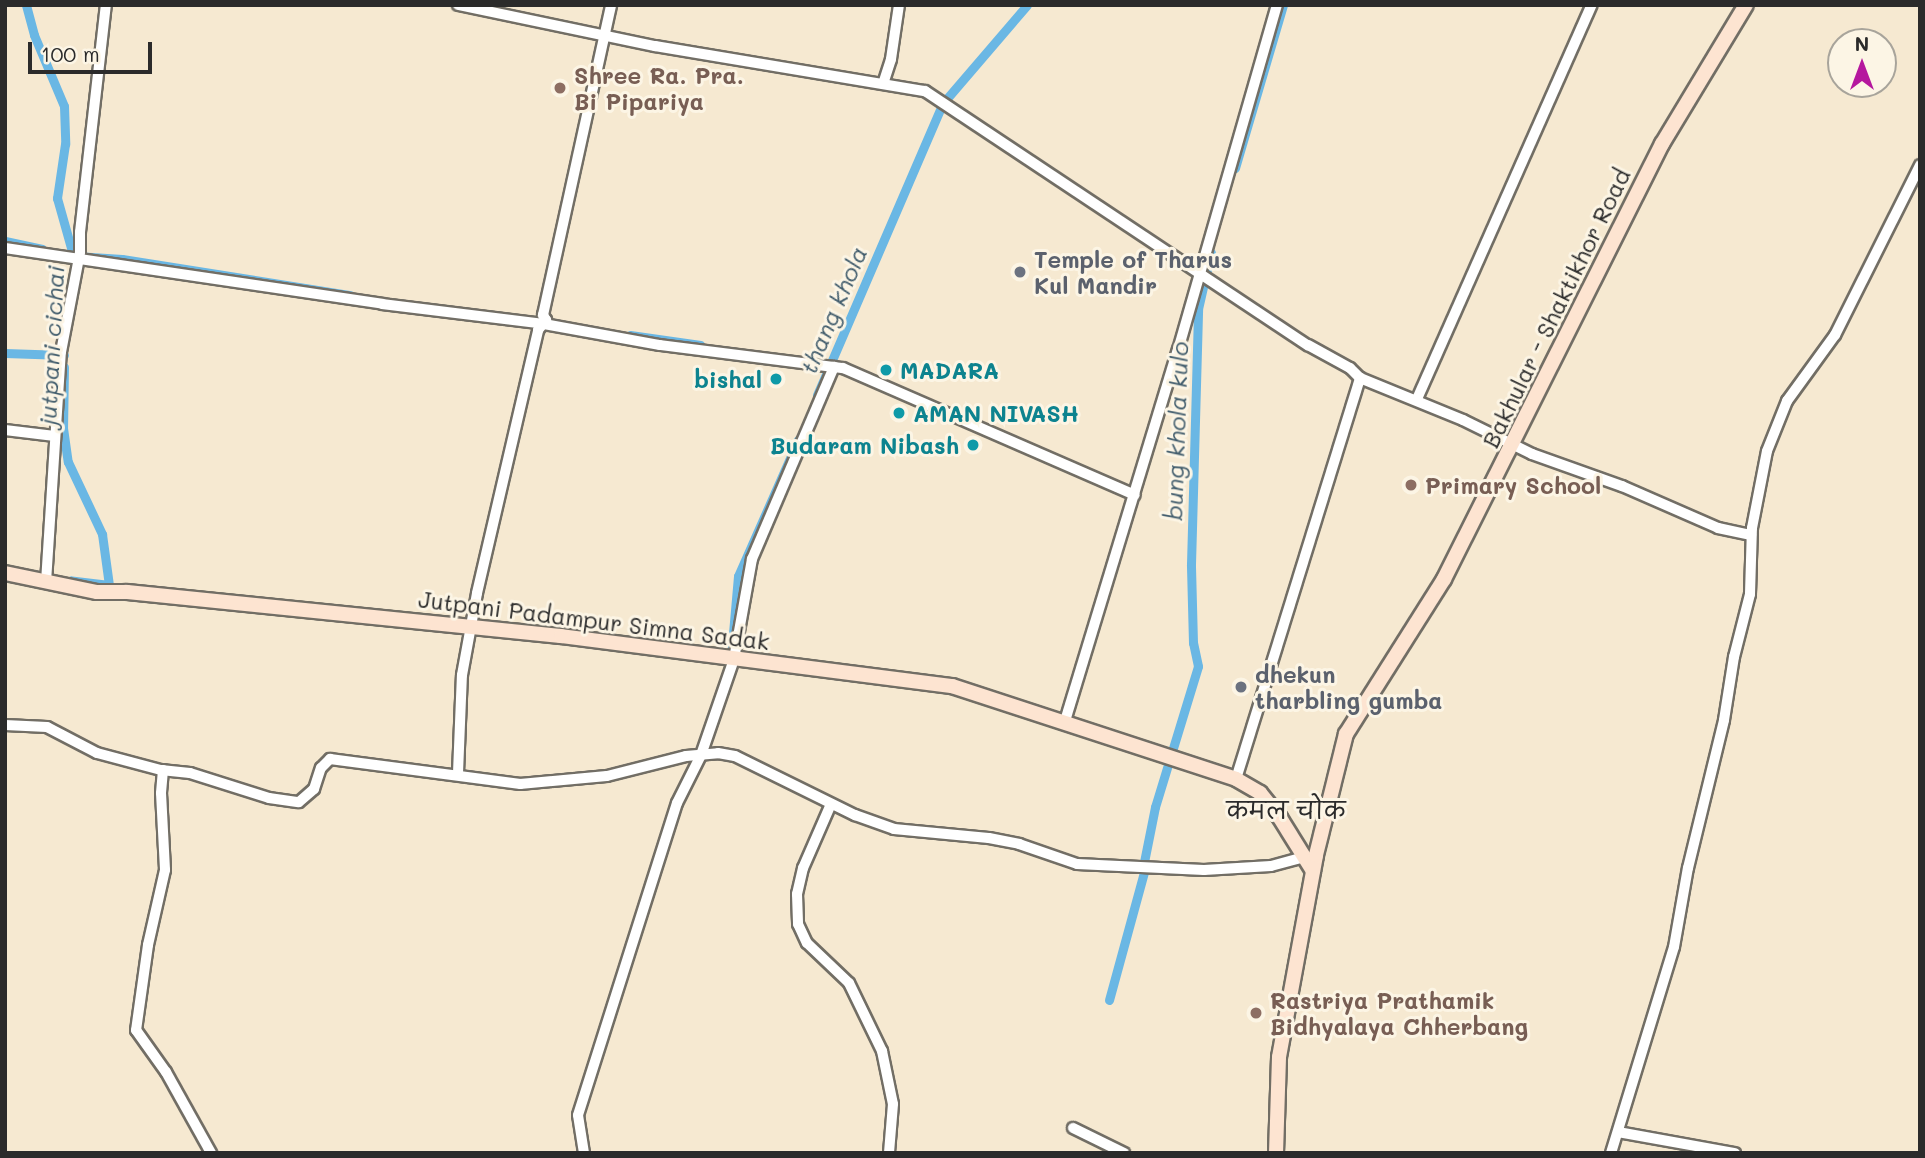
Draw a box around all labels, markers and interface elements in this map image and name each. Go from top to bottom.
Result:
scale bar [32,28,156,72]
north arrow [1827,28,1897,98]
text: N [1855,31,1869,56]
text: 100 m [41,40,100,67]
place label: Shree Ra. Pra. Bi Pipariya [574,61,744,115]
marker: Shree Ra. Pra. Bi Pipariya [552,80,568,96]
street label: Bakhular - Shaktikhor Road [1476,164,1636,452]
water label: thang khola [793,242,873,378]
place label: Temple of Tharus Kul Mandir [1034,245,1232,299]
marker: Temple of Tharus Kul Mandir [1012,264,1028,280]
water label: jutpani cichai [32,265,70,427]
water label: bung khola kulo [1158,341,1194,521]
place label: MADARA [900,356,999,384]
marker: MADARA [878,362,894,378]
place label: bishal [694,365,762,393]
marker: bishal [768,371,784,387]
place label: AMAN NIVASH [913,399,1079,427]
marker: AMAN NIVASH [891,405,907,421]
place label: Budaram Nibash [770,431,959,459]
marker: Budaram Nibash [965,437,981,453]
place label: Primary School [1425,471,1601,499]
marker: Primary School [1403,477,1419,493]
street label: Jutpani Padampur Simna Sadak [417,585,771,655]
place label: dhekun tharbling gumba [1255,660,1442,714]
marker: dhekun tharbling gumba [1233,679,1249,695]
district label: कमल चोक [1226,796,1346,824]
place label: Rastriya Prathamik Bidhyalaya Chherbang [1270,986,1528,1040]
marker: Rastriya Prathamik Bidhyalaya Chherbang [1248,1005,1264,1021]

